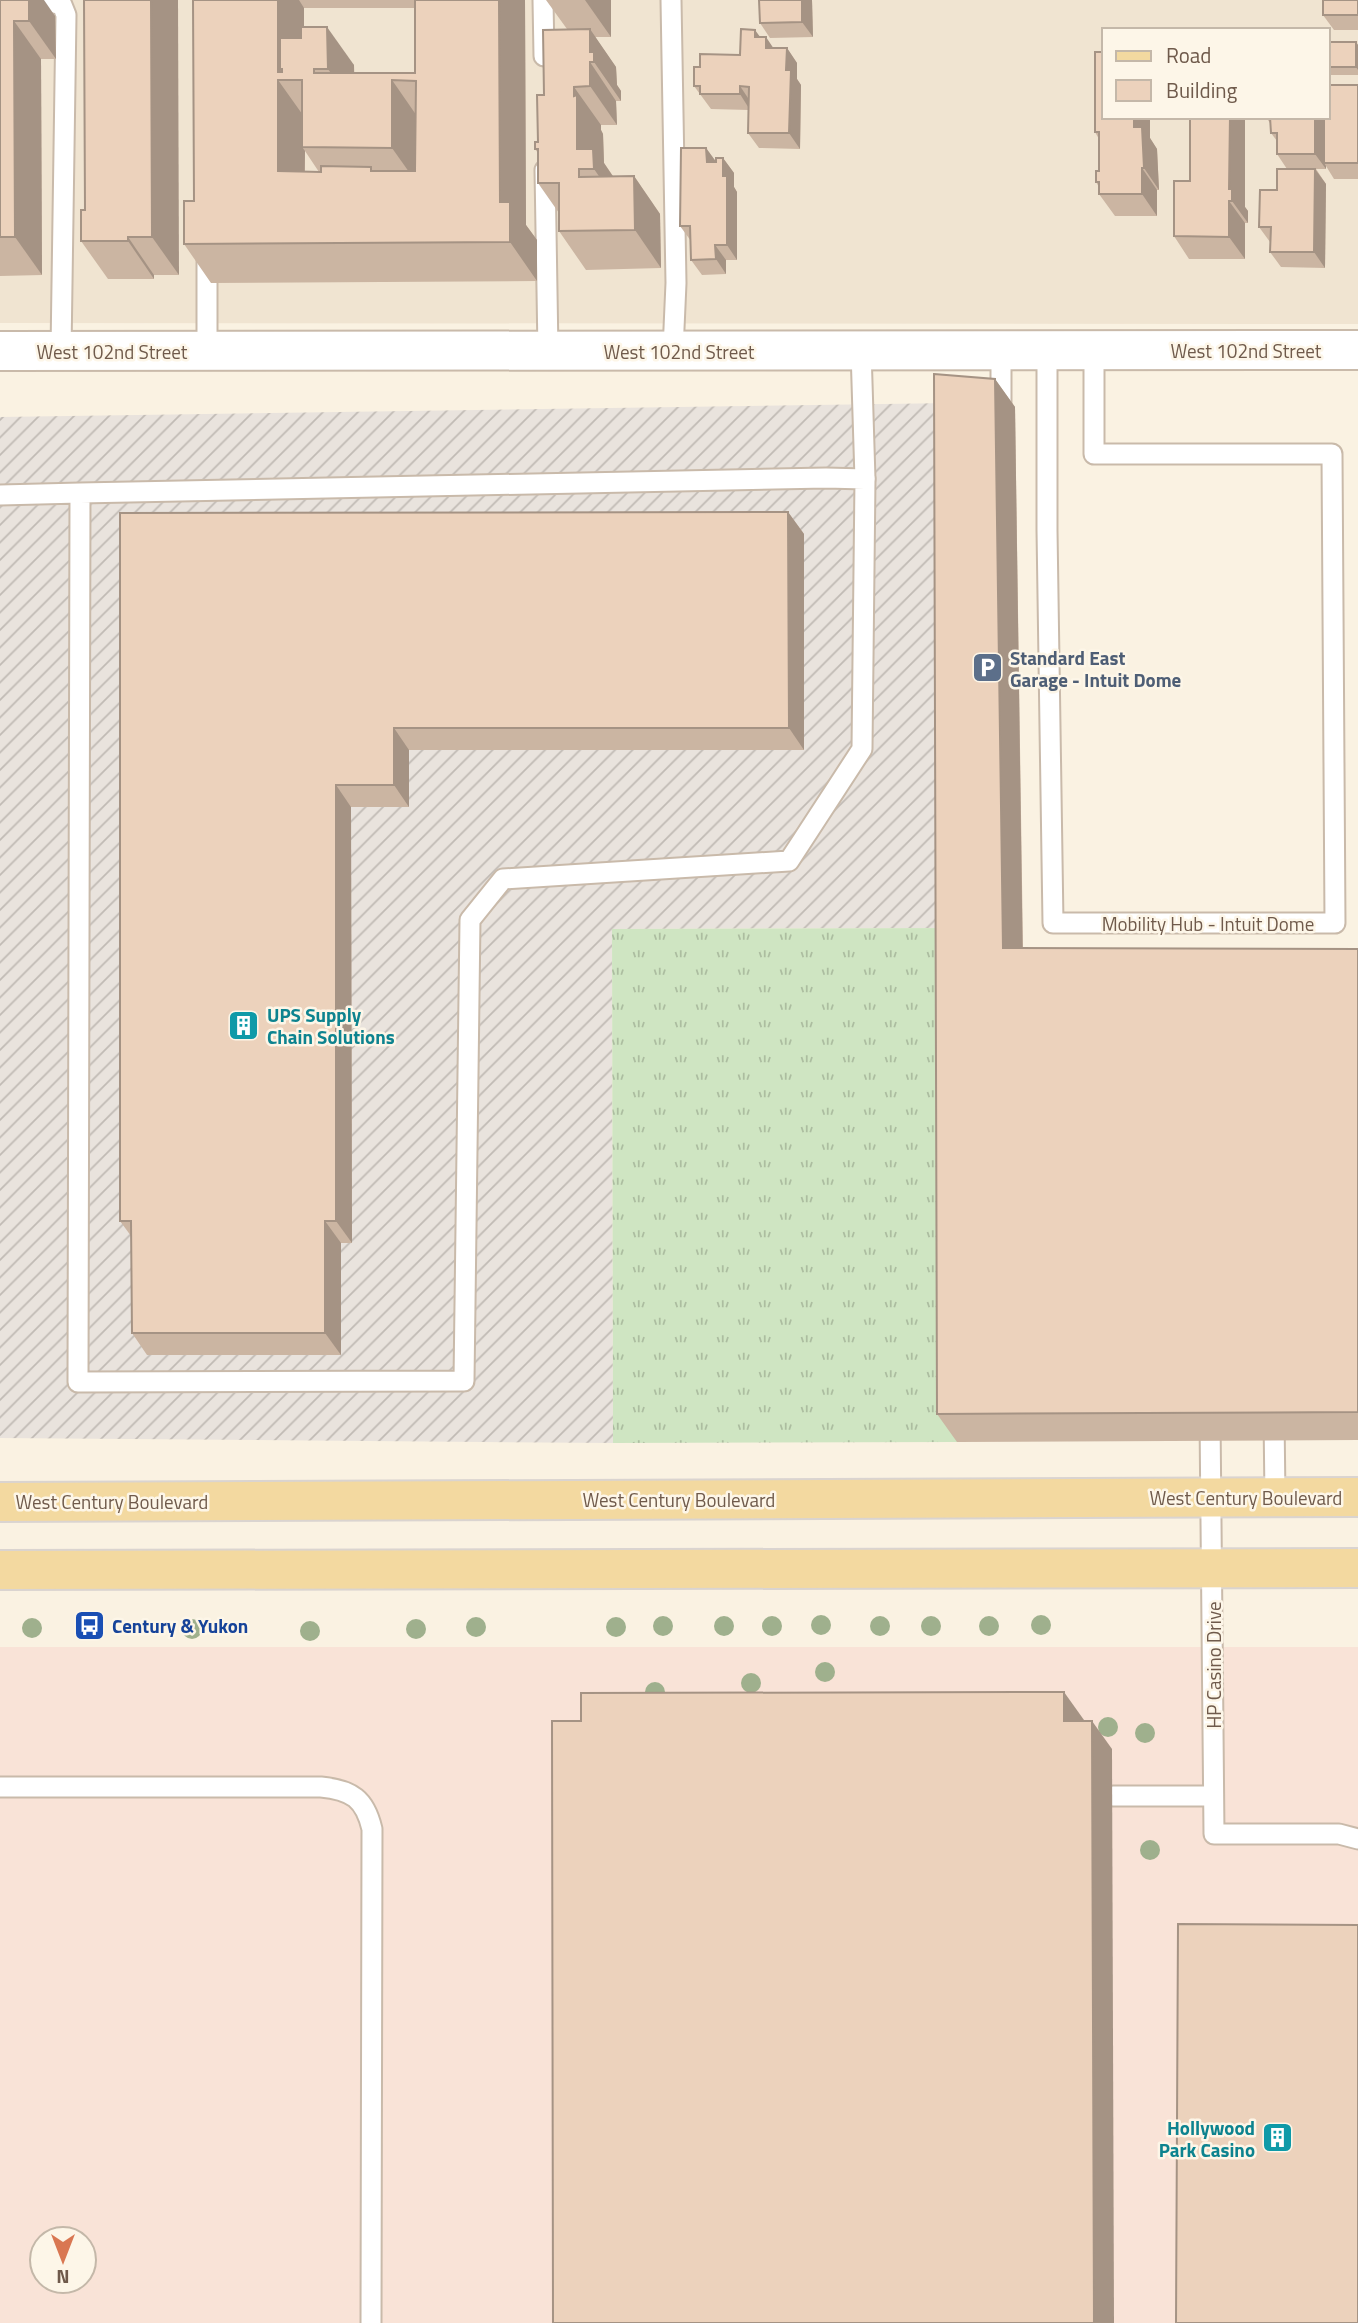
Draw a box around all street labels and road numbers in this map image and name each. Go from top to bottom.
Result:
street label: West 102nd Street [1170,336,1322,365]
street label: West 102nd Street [36,337,188,366]
street label: West 102nd Street [603,337,755,366]
street label: Mobility Hub - Intuit Dome [1102,909,1314,938]
street label: West Century Boulevard [1150,1483,1342,1512]
street label: West Century Boulevard [583,1485,775,1514]
street label: West Century Boulevard [16,1487,208,1516]
street label: HP Casino Drive [1199,1601,1228,1729]

